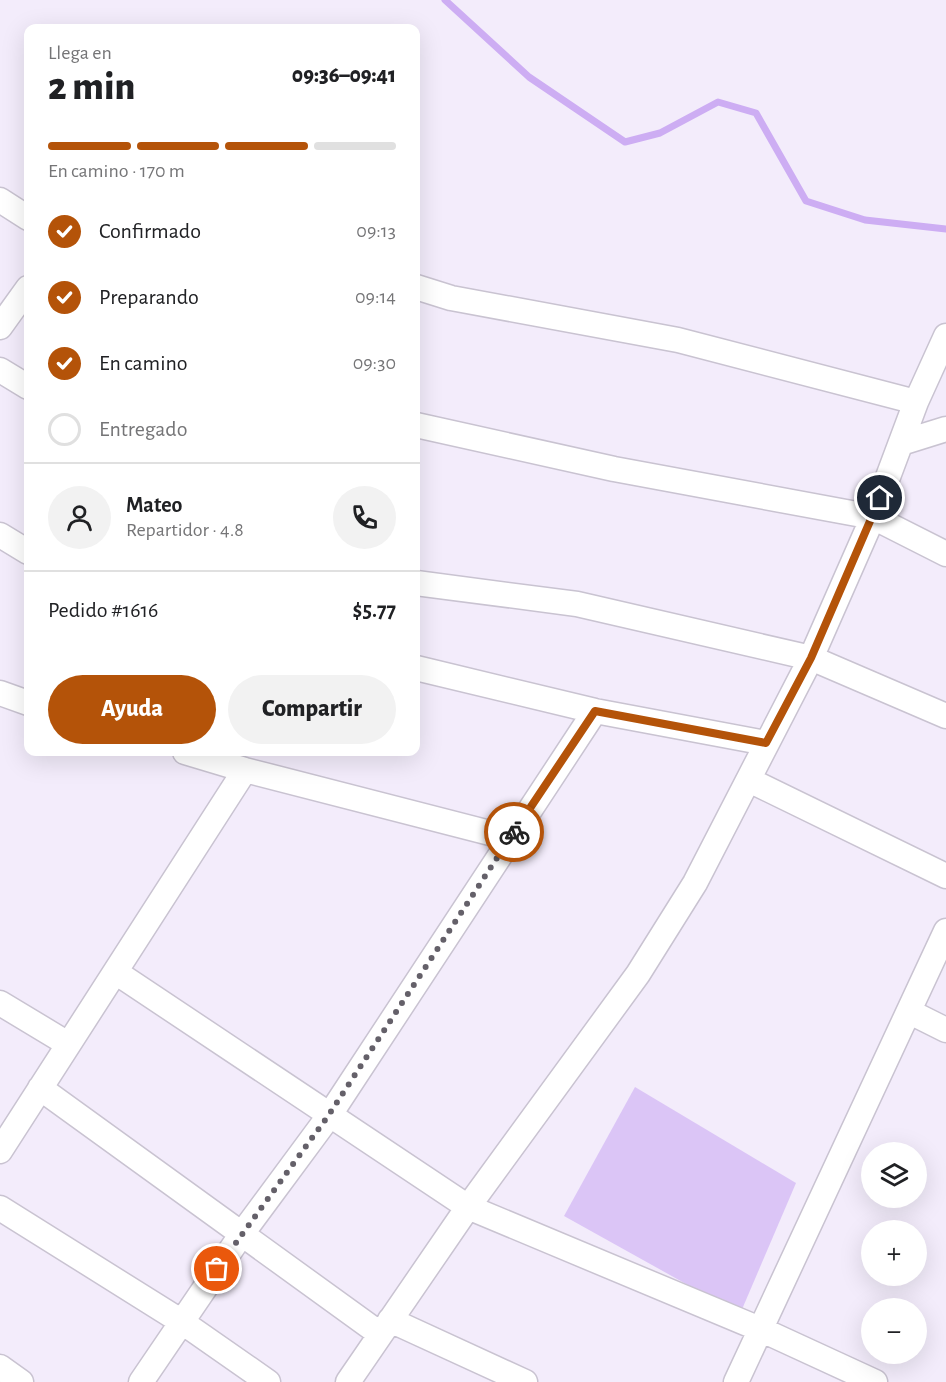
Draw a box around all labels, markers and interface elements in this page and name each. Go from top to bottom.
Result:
text: Llega en [48,43,112,63]
text: 09:36–09:41 [292,64,396,86]
text: 2 min [48,68,135,107]
text: En camino · 170 m [48,161,185,181]
icon: check [48,215,81,248]
text: Confirmado [99,220,201,242]
text: 09:13 [356,221,396,241]
icon: check [48,281,81,314]
text: Preparando [99,286,199,308]
text: 09:14 [355,287,396,307]
icon: check [48,347,81,380]
text: En camino [99,352,188,374]
text: 09:30 [353,353,396,373]
text: Entregado [99,418,188,440]
pin [854,472,905,523]
icon: home [863,481,896,514]
button: person [48,486,111,549]
button: phone [333,486,396,549]
text: Mateo [126,494,182,516]
text: Repartidor · 4.8 [126,520,244,540]
text: Pedido #1616 [48,599,158,621]
text: $5.77 [353,599,396,621]
button: Ayuda [48,675,216,744]
button: Compartir [228,675,396,744]
courier [484,802,544,862]
icon: bike [498,816,531,849]
map controls [861,1142,927,1364]
button: layers [861,1142,927,1208]
button: + [861,1220,927,1286]
pin [191,1243,242,1294]
icon: bag [200,1252,233,1285]
button: − [861,1298,927,1364]

